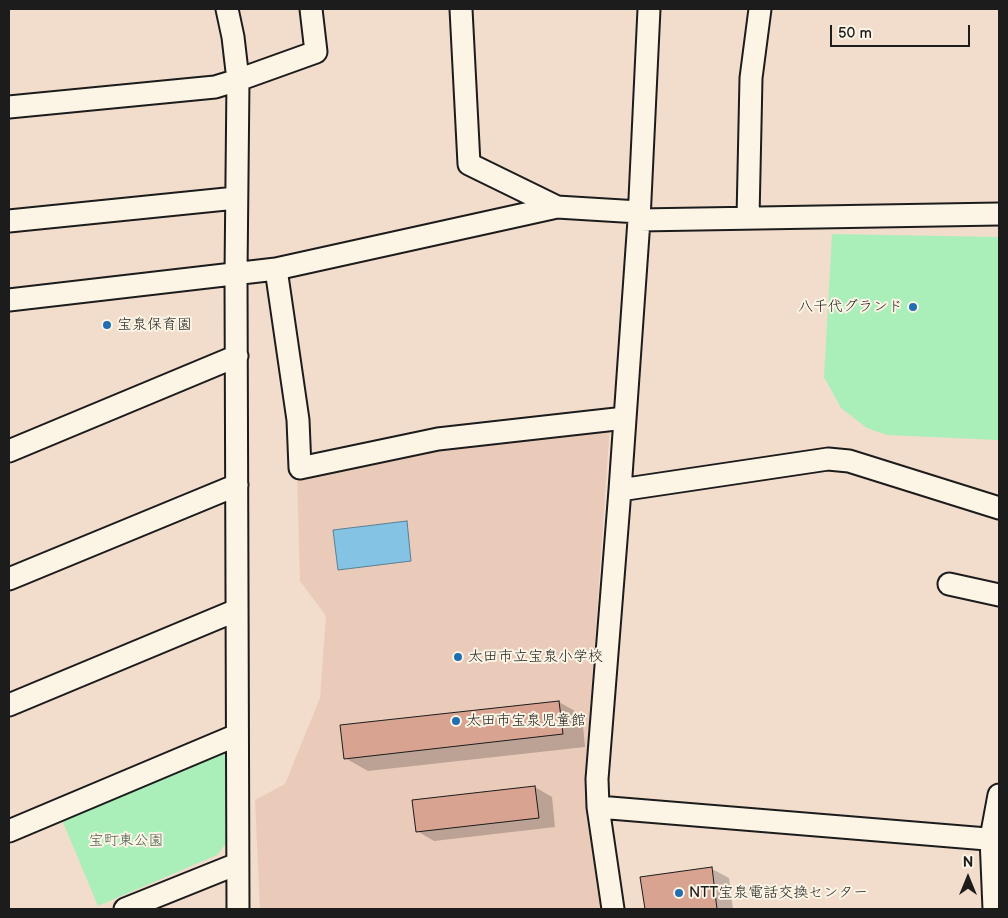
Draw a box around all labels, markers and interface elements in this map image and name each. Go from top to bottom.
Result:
scale bar [833,15,973,47]
text: 50 m [838,24,872,43]
place label: 八千代グランド [798,298,903,316]
marker: 八千代グランド [907,301,919,313]
place label: 宝泉保育園 [117,316,192,334]
marker: 宝泉保育園 [101,319,113,331]
place label: 太田市立宝泉小学校 [468,648,603,666]
marker: 太田市立宝泉小学校 [452,651,464,663]
place label: 太田市宝泉児童館 [466,712,586,730]
marker: 太田市宝泉児童館 [450,715,462,727]
park label: 宝町東公園 [89,832,163,850]
north arrow [943,853,993,903]
text: N [963,854,973,871]
place label: NTT宝泉電話交換センター [689,884,868,902]
marker: NTT宝泉電話交換センター [673,887,685,899]

